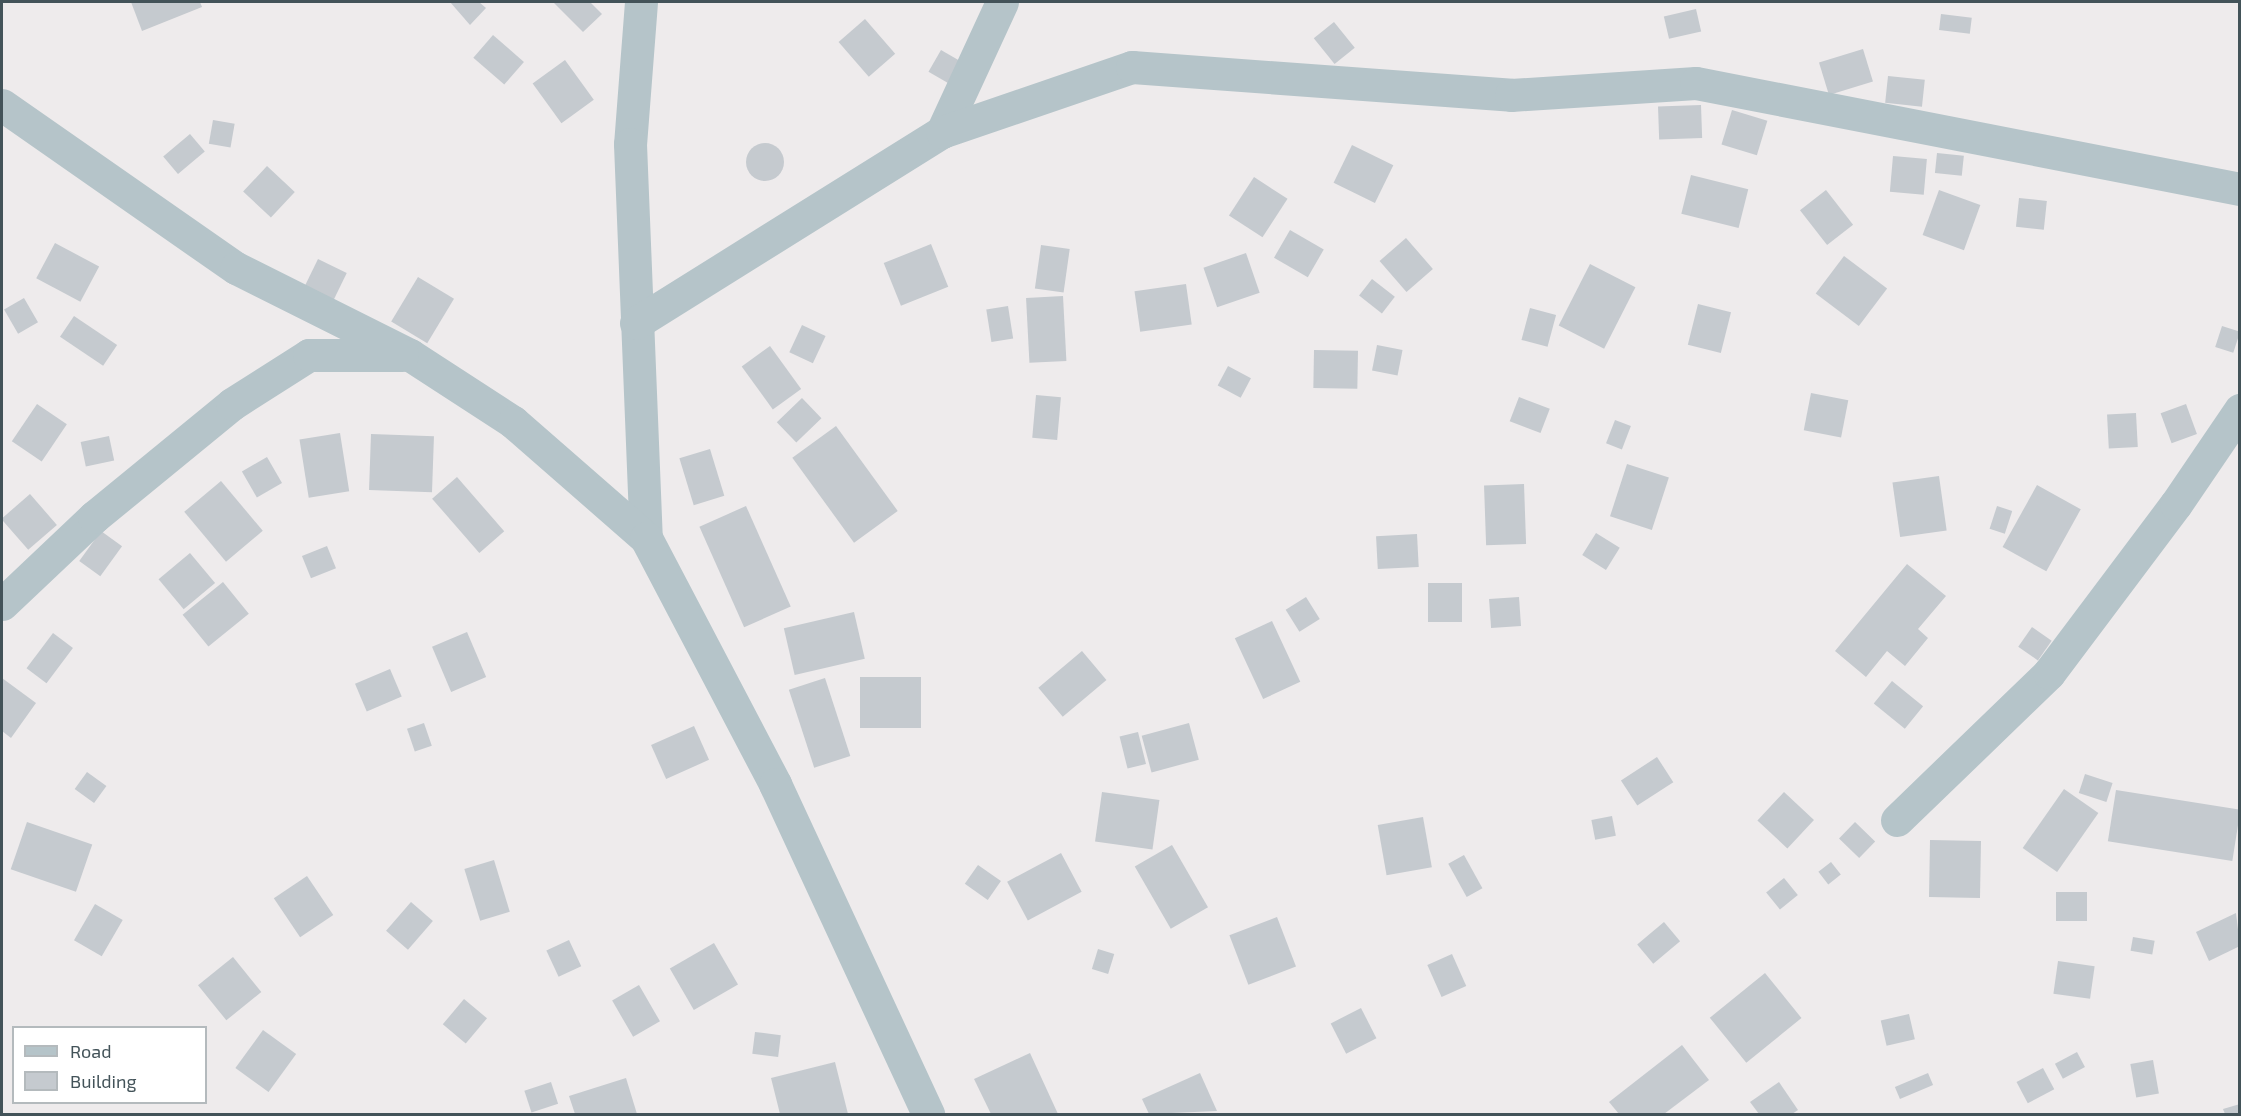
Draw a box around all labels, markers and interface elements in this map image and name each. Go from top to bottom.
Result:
legend [12,1026,207,1104]
text: Road [70,1040,111,1062]
text: Building [70,1070,137,1092]

